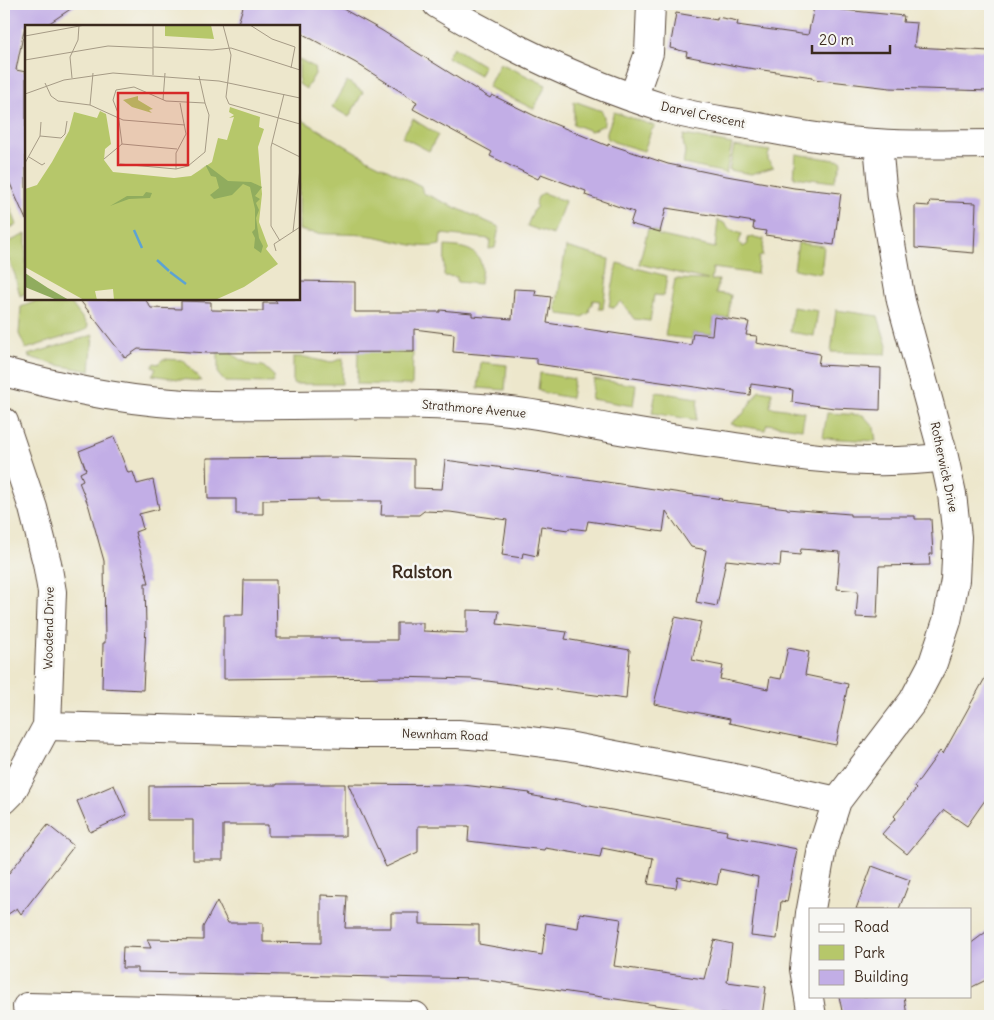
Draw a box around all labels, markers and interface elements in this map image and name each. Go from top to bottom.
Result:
scale bar [812,22,889,54]
inset map [25,25,300,300]
text: 20 m [819,30,854,49]
street label: Darvel Crescent [660,98,747,131]
street label: Strathmore Avenue [421,396,527,421]
street label: Rotherwick Drive [928,420,961,514]
district label: Ralston [392,560,453,583]
street label: Woodend Drive [40,587,57,669]
street label: Newnham Road [402,725,488,744]
legend [809,908,972,998]
text: Road [854,917,889,936]
text: Park [854,943,885,962]
text: Building [854,967,909,986]

